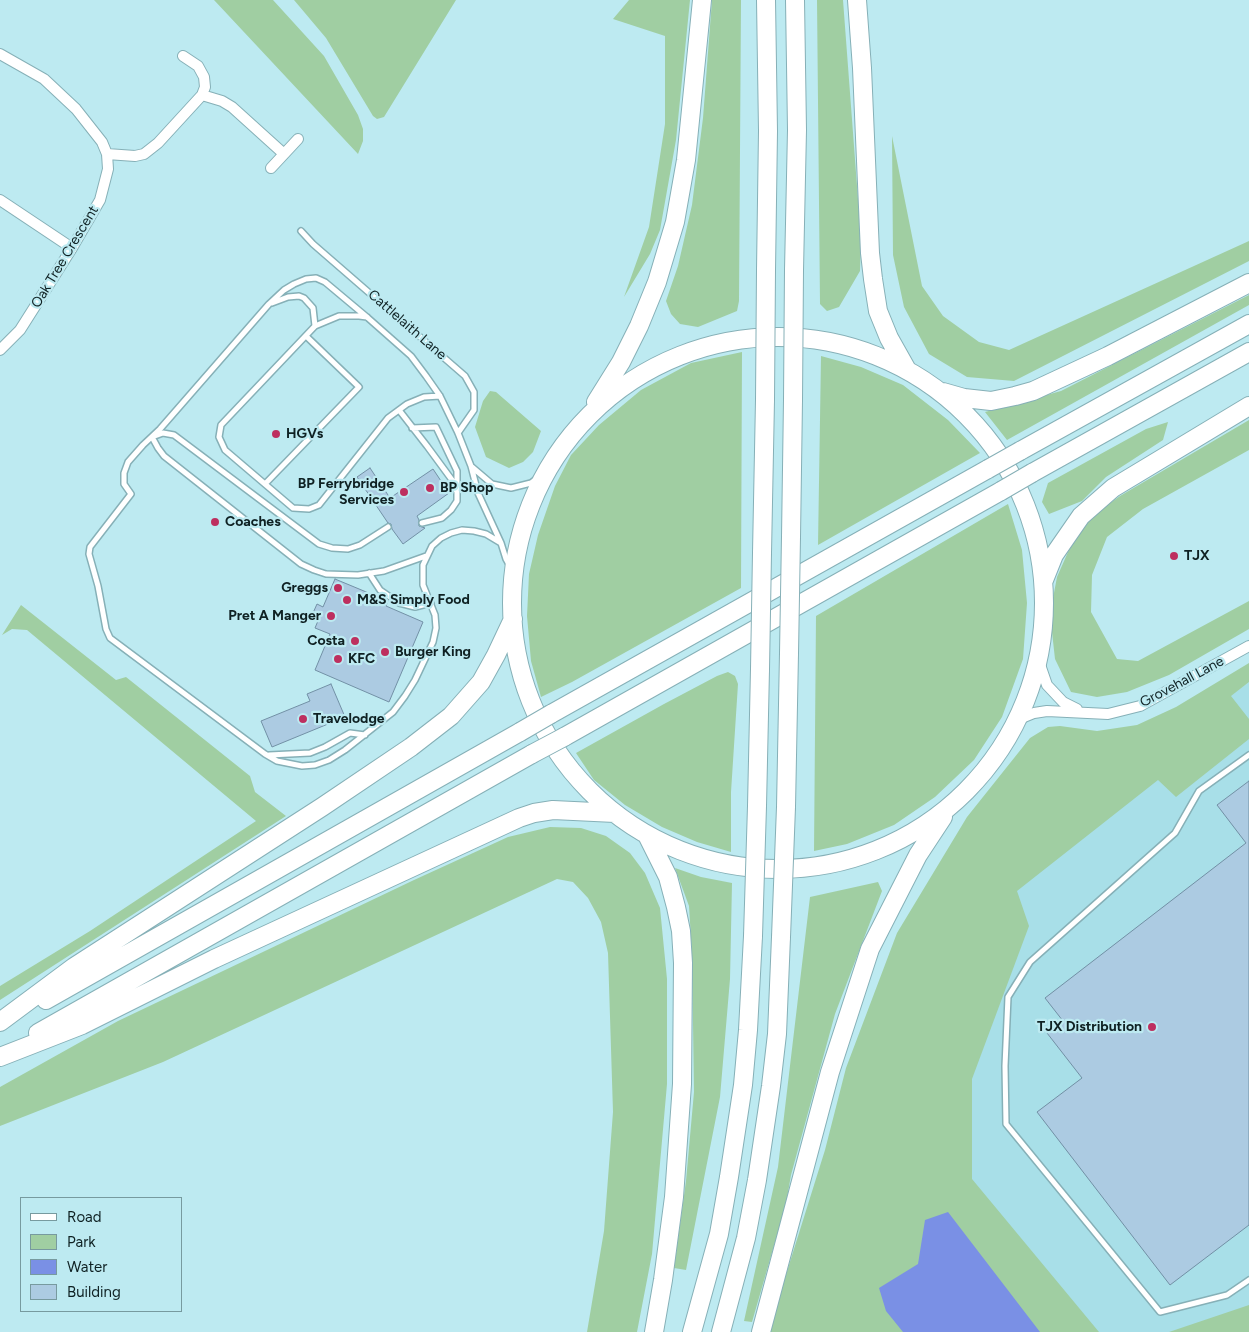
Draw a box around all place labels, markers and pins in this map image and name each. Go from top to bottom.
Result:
place label: HGVs [286,426,323,442]
marker: HGVs [270,428,282,440]
place label: BP Ferrybridge Services [298,476,394,508]
place label: BP Shop [440,480,493,496]
marker: BP Shop [424,482,436,494]
marker: BP Ferrybridge Services [398,486,410,498]
place label: Coaches [225,514,281,530]
marker: Coaches [209,516,221,528]
place label: TJX [1184,548,1209,564]
marker: TJX [1168,550,1180,562]
place label: Greggs [281,580,328,596]
marker: Greggs [332,582,344,594]
place label: M&S Simply Food [357,592,470,608]
marker: M&S Simply Food [341,594,353,606]
place label: Pret A Manger [228,608,321,624]
marker: Pret A Manger [325,610,337,622]
place label: Costa [307,633,345,649]
marker: Costa [349,635,361,647]
place label: Burger King [395,644,471,660]
marker: Burger King [379,646,391,658]
place label: KFC [348,651,375,667]
marker: KFC [332,653,344,665]
place label: Travelodge [313,711,385,727]
marker: Travelodge [297,713,309,725]
place label: TJX Distribution [1037,1019,1142,1035]
marker: TJX Distribution [1146,1021,1158,1033]

